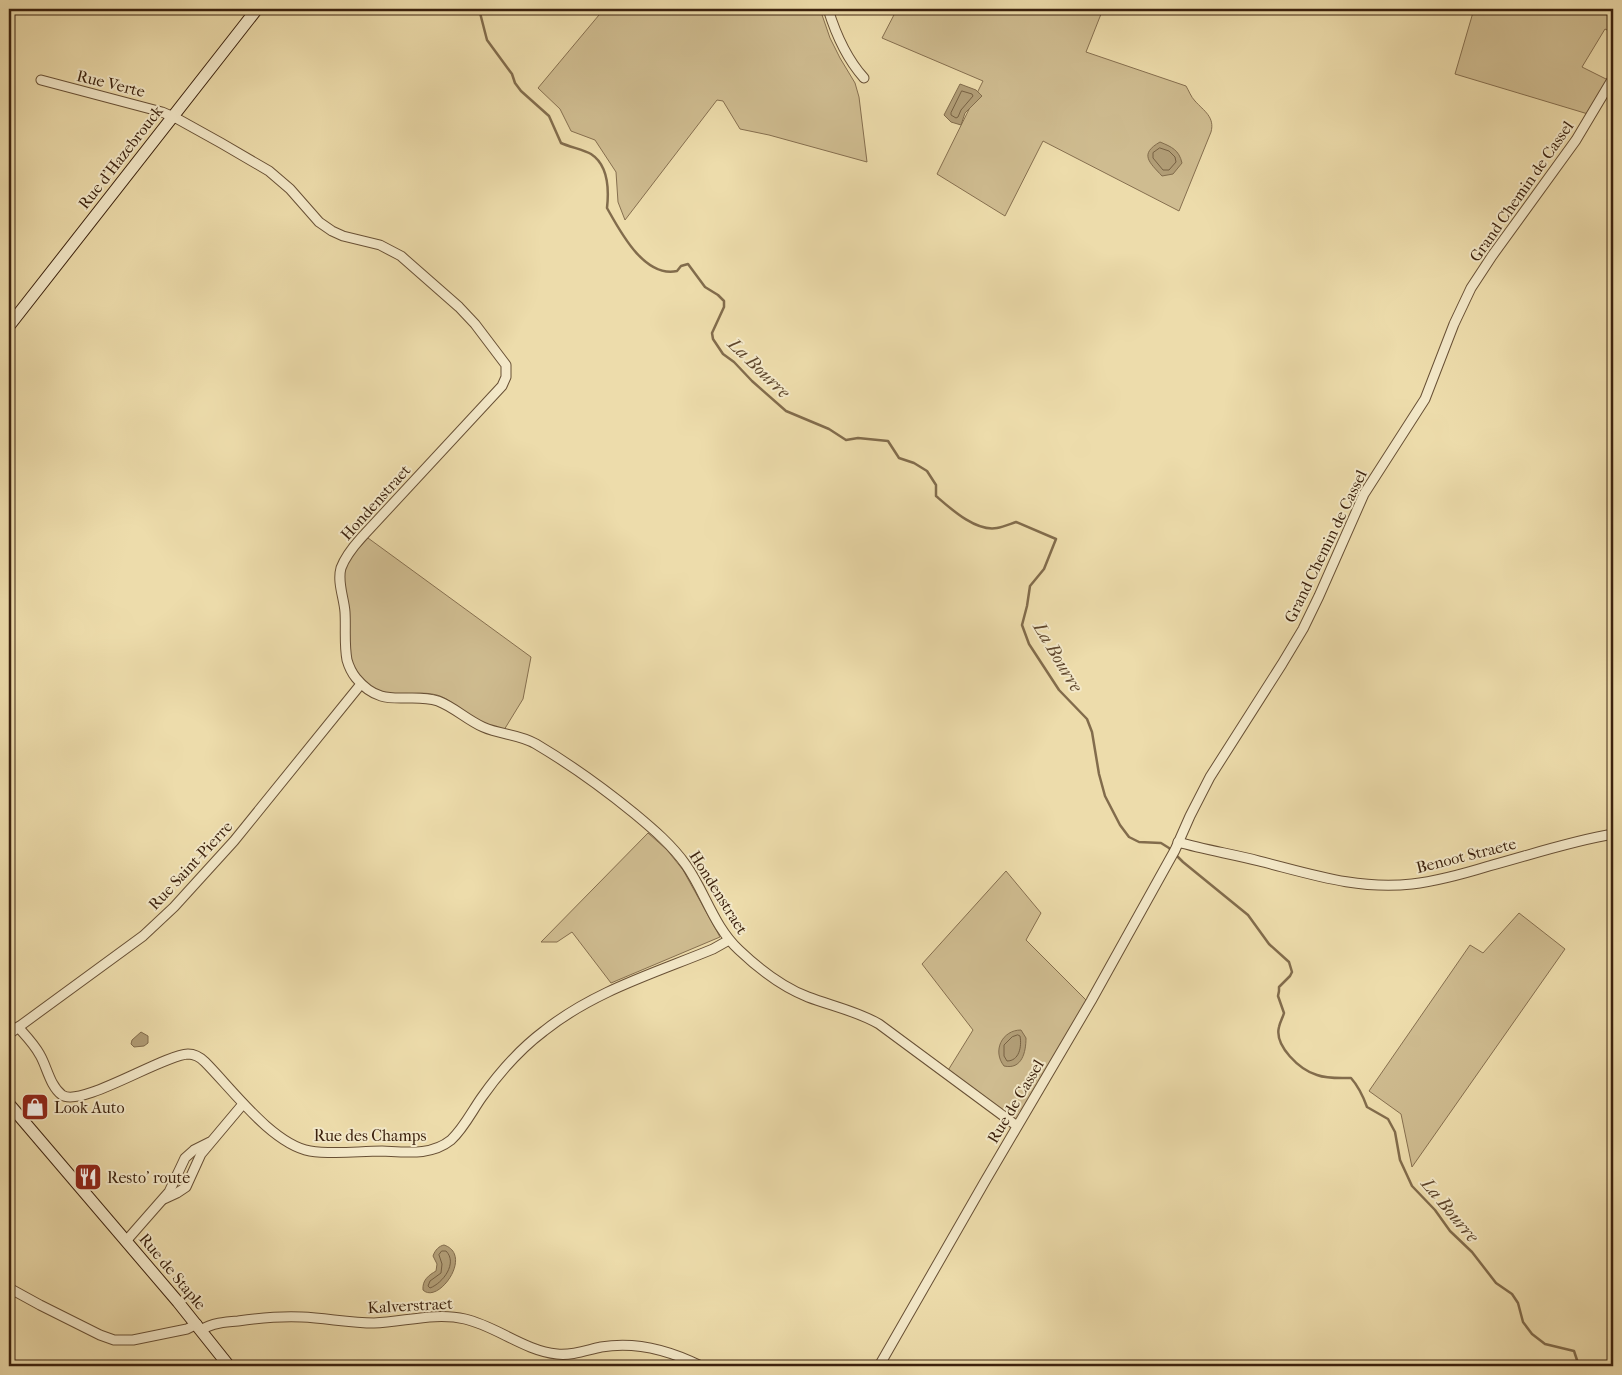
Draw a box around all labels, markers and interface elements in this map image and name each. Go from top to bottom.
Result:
street label: Rue Verte [75,66,147,101]
street label: Rue d'Hazebrouck [74,101,167,213]
street label: Grand Chemin de Cassel [1466,117,1578,265]
water label: La Bourre [722,332,794,403]
street label: Hondenstraet [337,460,414,544]
street label: Grand Chemin de Cassel [1280,466,1371,626]
water label: La Bourre [1028,617,1087,697]
street label: Rue Saint-Pierre [144,817,236,914]
street label: Benoot Straete [1414,834,1518,877]
street label: Hondenstraet [685,847,752,938]
street label: Rue de Cassel [983,1056,1048,1146]
shop icon: Look Auto [20,1092,50,1122]
place label: Look Auto [54,1098,125,1117]
street label: Rue des Champs [314,1126,426,1145]
restaurant icon: Resto' route [73,1162,103,1192]
place label: Resto' route [107,1168,190,1187]
water label: La Bourre [1415,1172,1483,1247]
street label: Rue de Staple [135,1229,210,1313]
street label: Kalverstraet [367,1294,453,1317]

